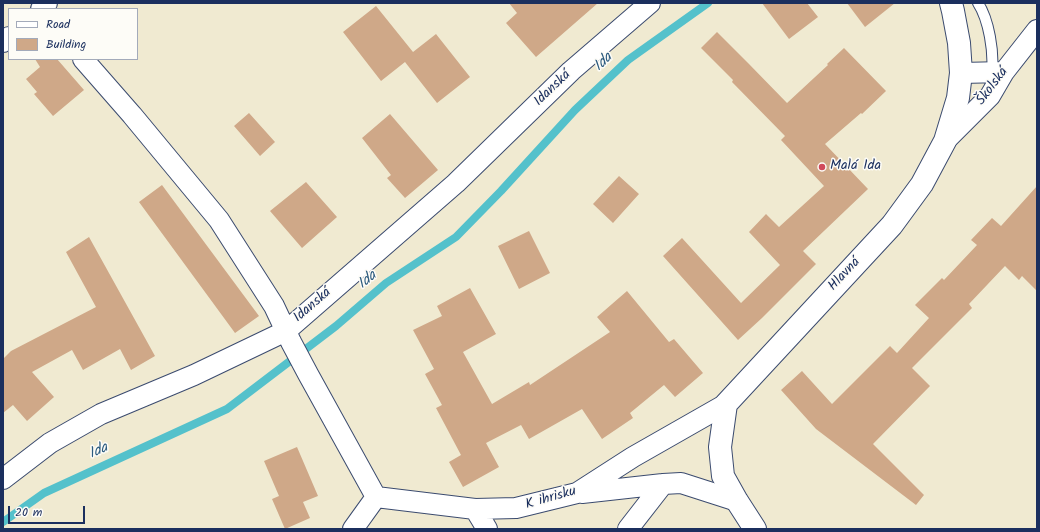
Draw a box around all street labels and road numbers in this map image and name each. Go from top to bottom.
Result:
street label: Školská [973,65,1013,109]
street label: Idanská [531,68,575,110]
street label: Hlavná [825,255,865,295]
street label: Idanská [291,285,335,327]
street label: K ihrisku [524,484,578,514]

